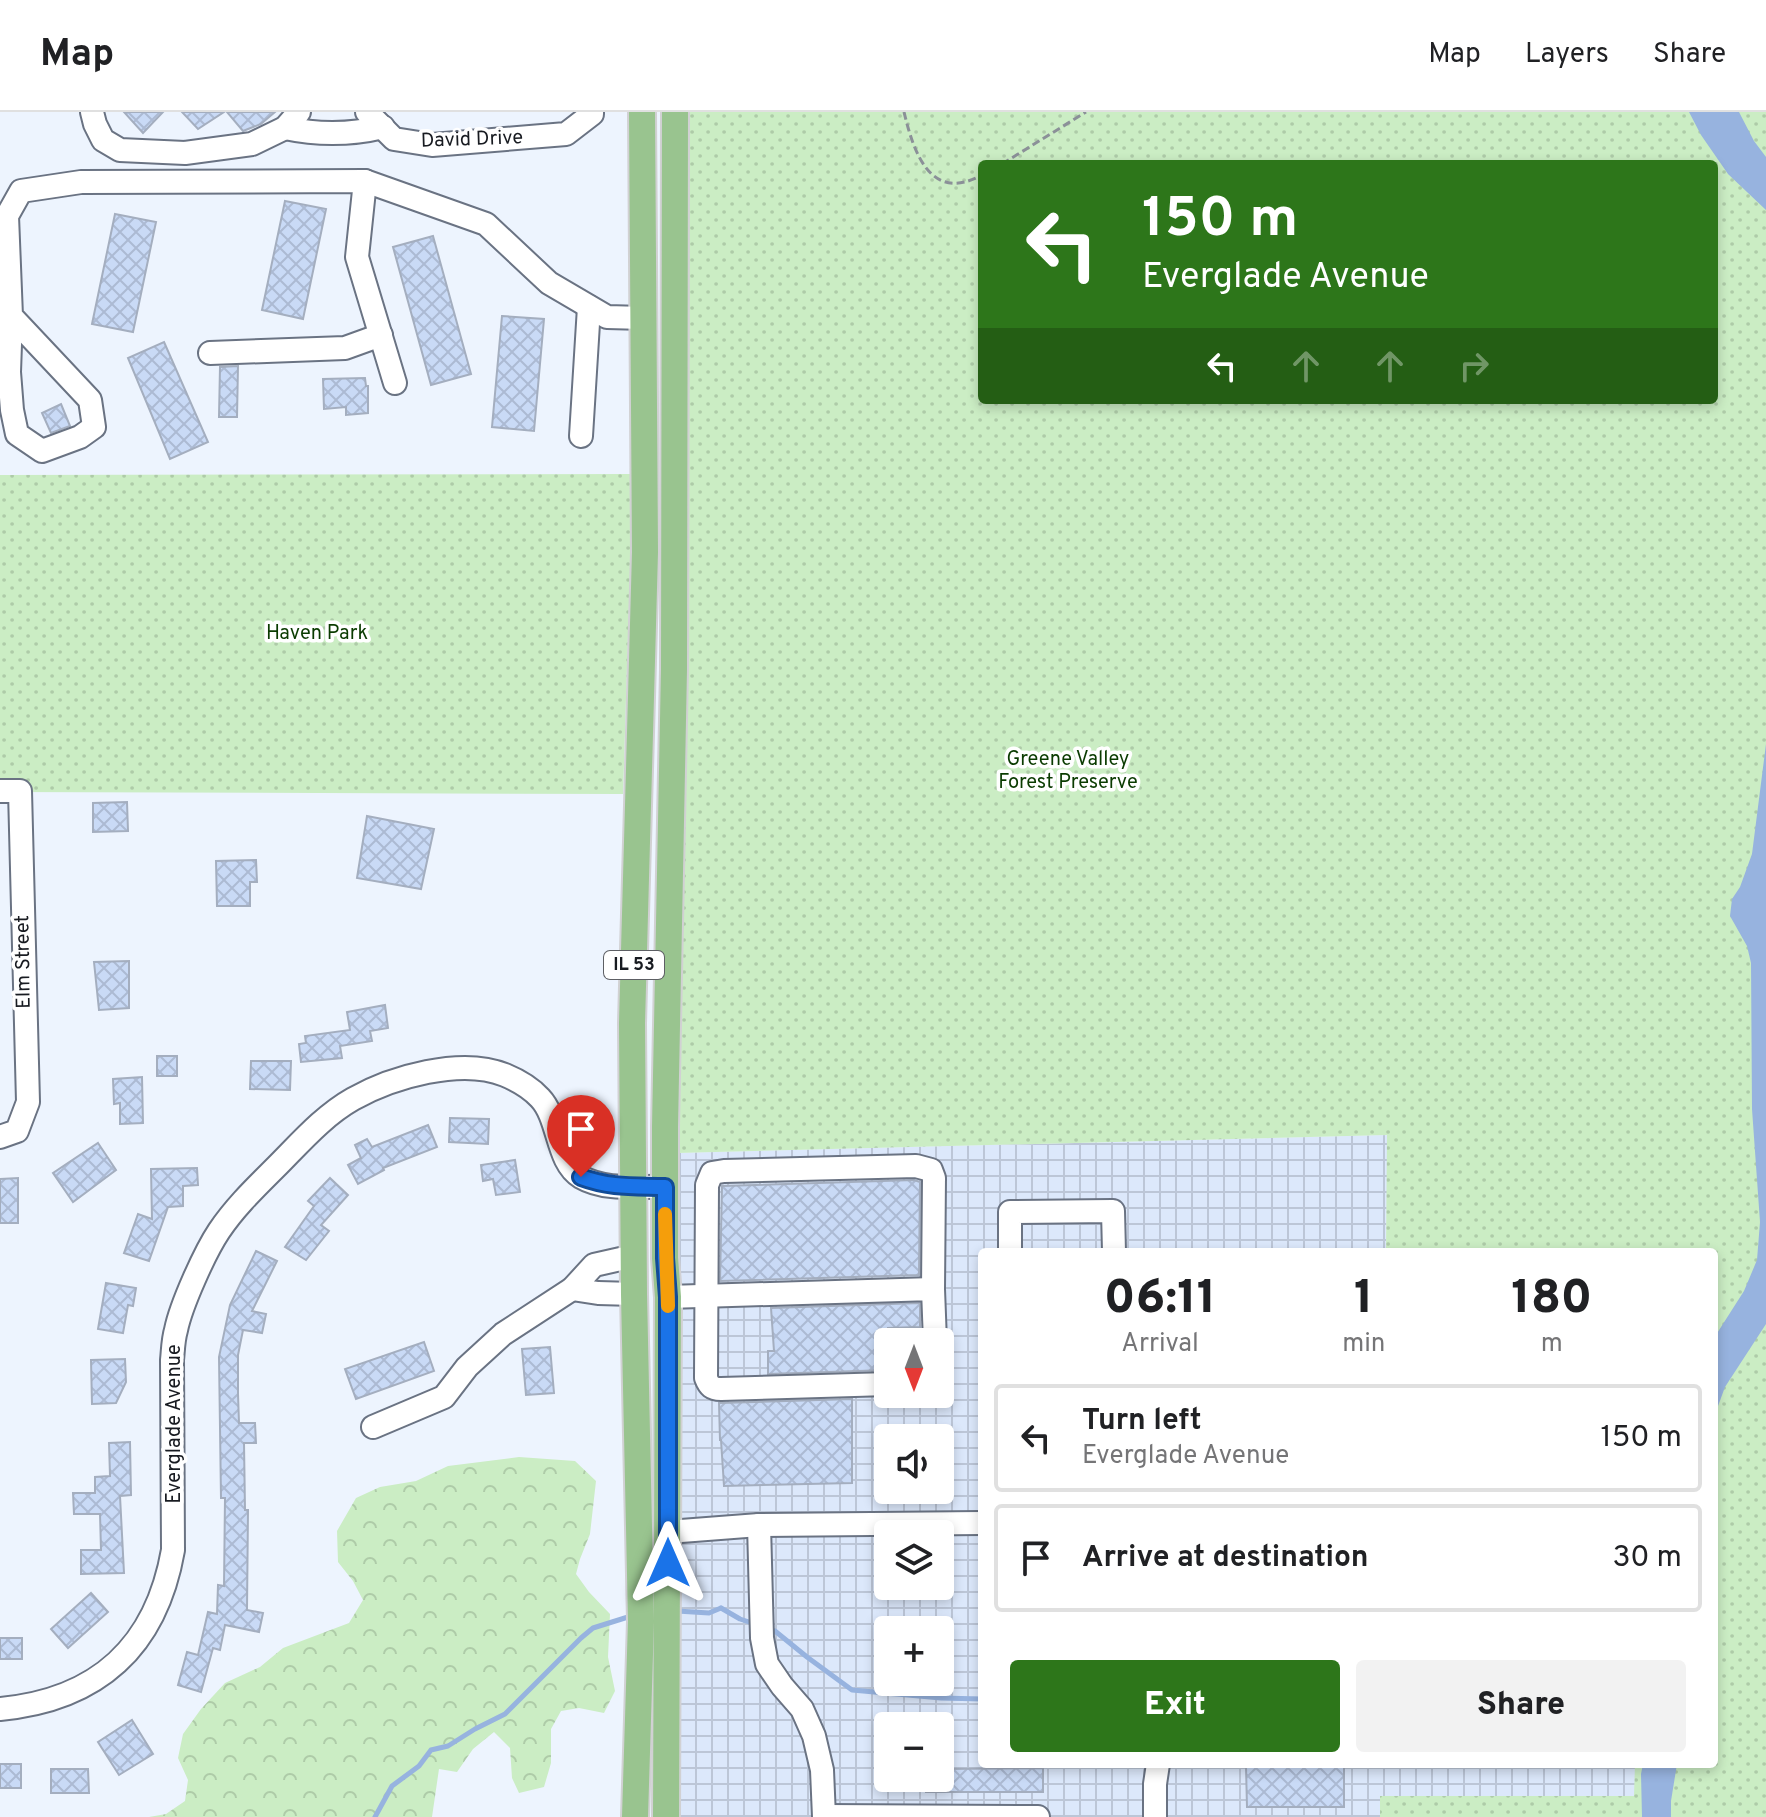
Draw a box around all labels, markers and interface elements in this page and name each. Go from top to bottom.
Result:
text: Map [40,31,114,80]
text: Map [1428,37,1481,73]
text: Layers [1525,37,1609,73]
text: Share [1653,37,1726,73]
street label: David Drive [420,125,524,155]
text: 150 m [1142,186,1298,256]
icon: left [1010,192,1114,296]
text: Everglade Avenue [1142,255,1429,301]
icon: left [1200,344,1244,388]
icon: ahead [1284,344,1328,388]
icon: ahead [1368,344,1412,388]
icon: right [1452,344,1496,388]
park label: Haven Park [266,621,368,647]
park label: Greene Valley Forest Preserve [998,747,1138,796]
street label: Elm Street [10,915,38,1009]
road number: IL 53 [604,951,664,979]
pin [547,1095,615,1177]
icon: arrive [559,1107,603,1151]
text: 06:11 [1104,1270,1217,1330]
text: 1 [1354,1270,1374,1330]
text: 180 [1511,1270,1592,1330]
north arrow [874,1328,954,1408]
map controls [874,1328,954,1792]
text: Arrival [1121,1328,1199,1361]
text: min [1342,1328,1385,1361]
text: m [1541,1328,1563,1361]
street label: Everglade Avenue [162,1344,188,1504]
text: Turn left [1082,1403,1202,1440]
icon: left [1014,1416,1058,1460]
text: 150 m [1601,1420,1682,1457]
button: sound [874,1424,954,1504]
text: Everglade Avenue [1082,1440,1289,1473]
button: layers [874,1520,954,1600]
position arrow [626,1521,710,1605]
icon: arrive [1014,1536,1058,1580]
text: Arrive at destination [1082,1540,1368,1577]
text: 30 m [1613,1540,1682,1577]
button: + [874,1616,954,1696]
button: Exit [1010,1660,1340,1752]
button: Share [1356,1660,1686,1752]
button: − [874,1712,954,1792]

